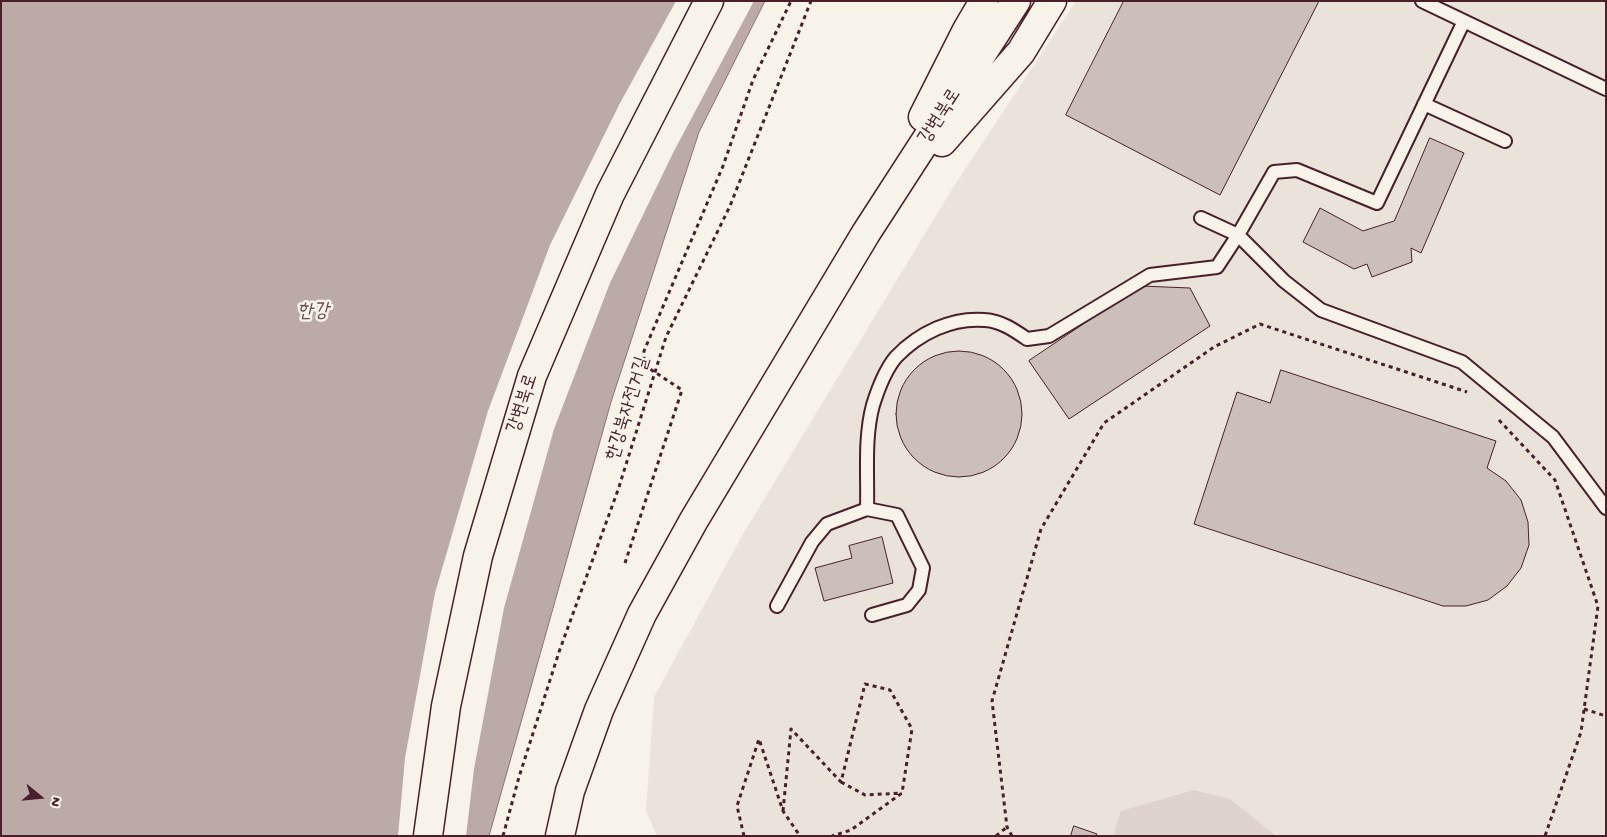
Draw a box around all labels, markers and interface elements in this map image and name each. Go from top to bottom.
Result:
street label: 강변북로 [915,85,967,149]
water label: 한강 [297,301,329,325]
street label: 한강북자전거길 [602,354,656,464]
street label: 강변북로 [504,371,544,437]
north arrow [15,772,65,822]
text: N [45,795,64,808]

